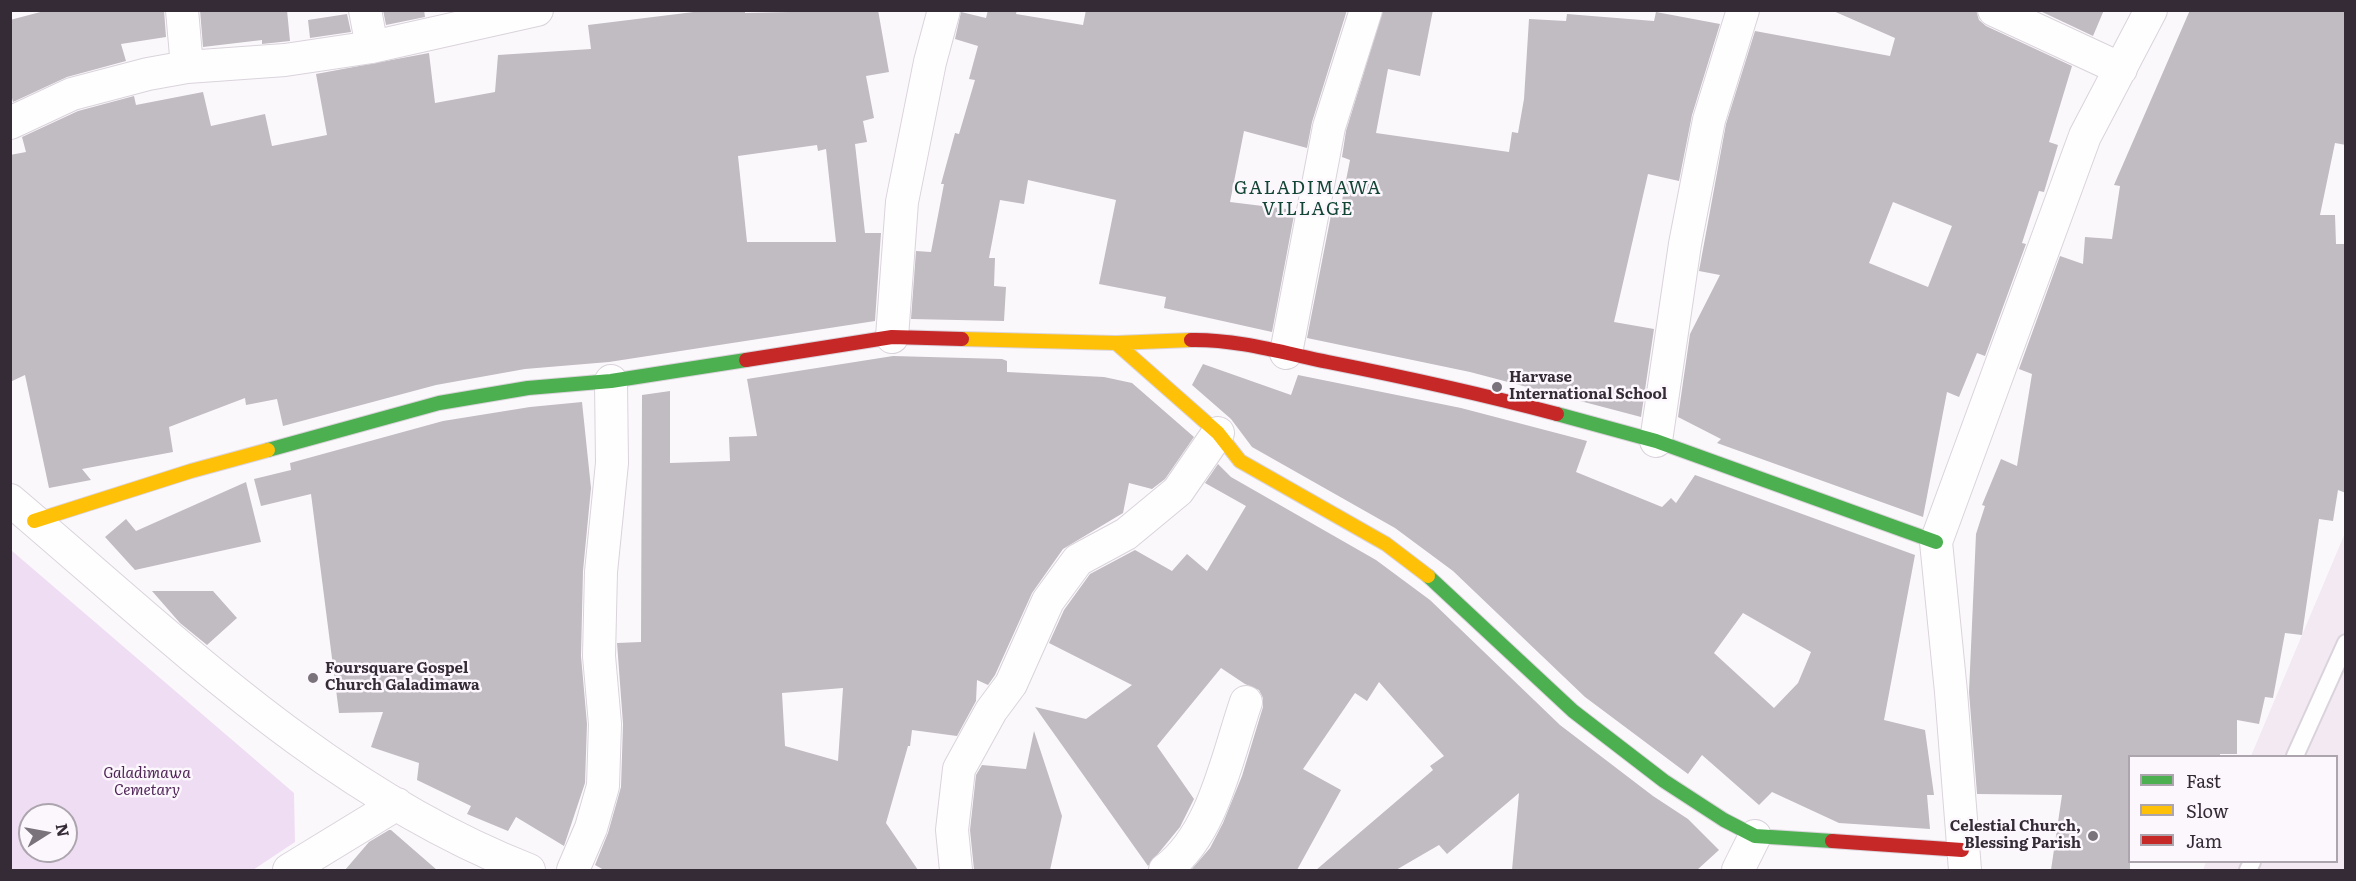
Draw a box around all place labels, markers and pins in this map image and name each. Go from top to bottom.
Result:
place label: Harvase International School [1509,369,1667,404]
marker: Harvase International School [1490,380,1504,394]
place label: Foursquare Gospel Church Galadimawa [325,660,480,695]
marker: Foursquare Gospel Church Galadimawa [306,671,320,685]
place label: Celestial Church, Blessing Parish [1950,818,2081,853]
marker: Celestial Church, Blessing Parish [2086,829,2100,843]

